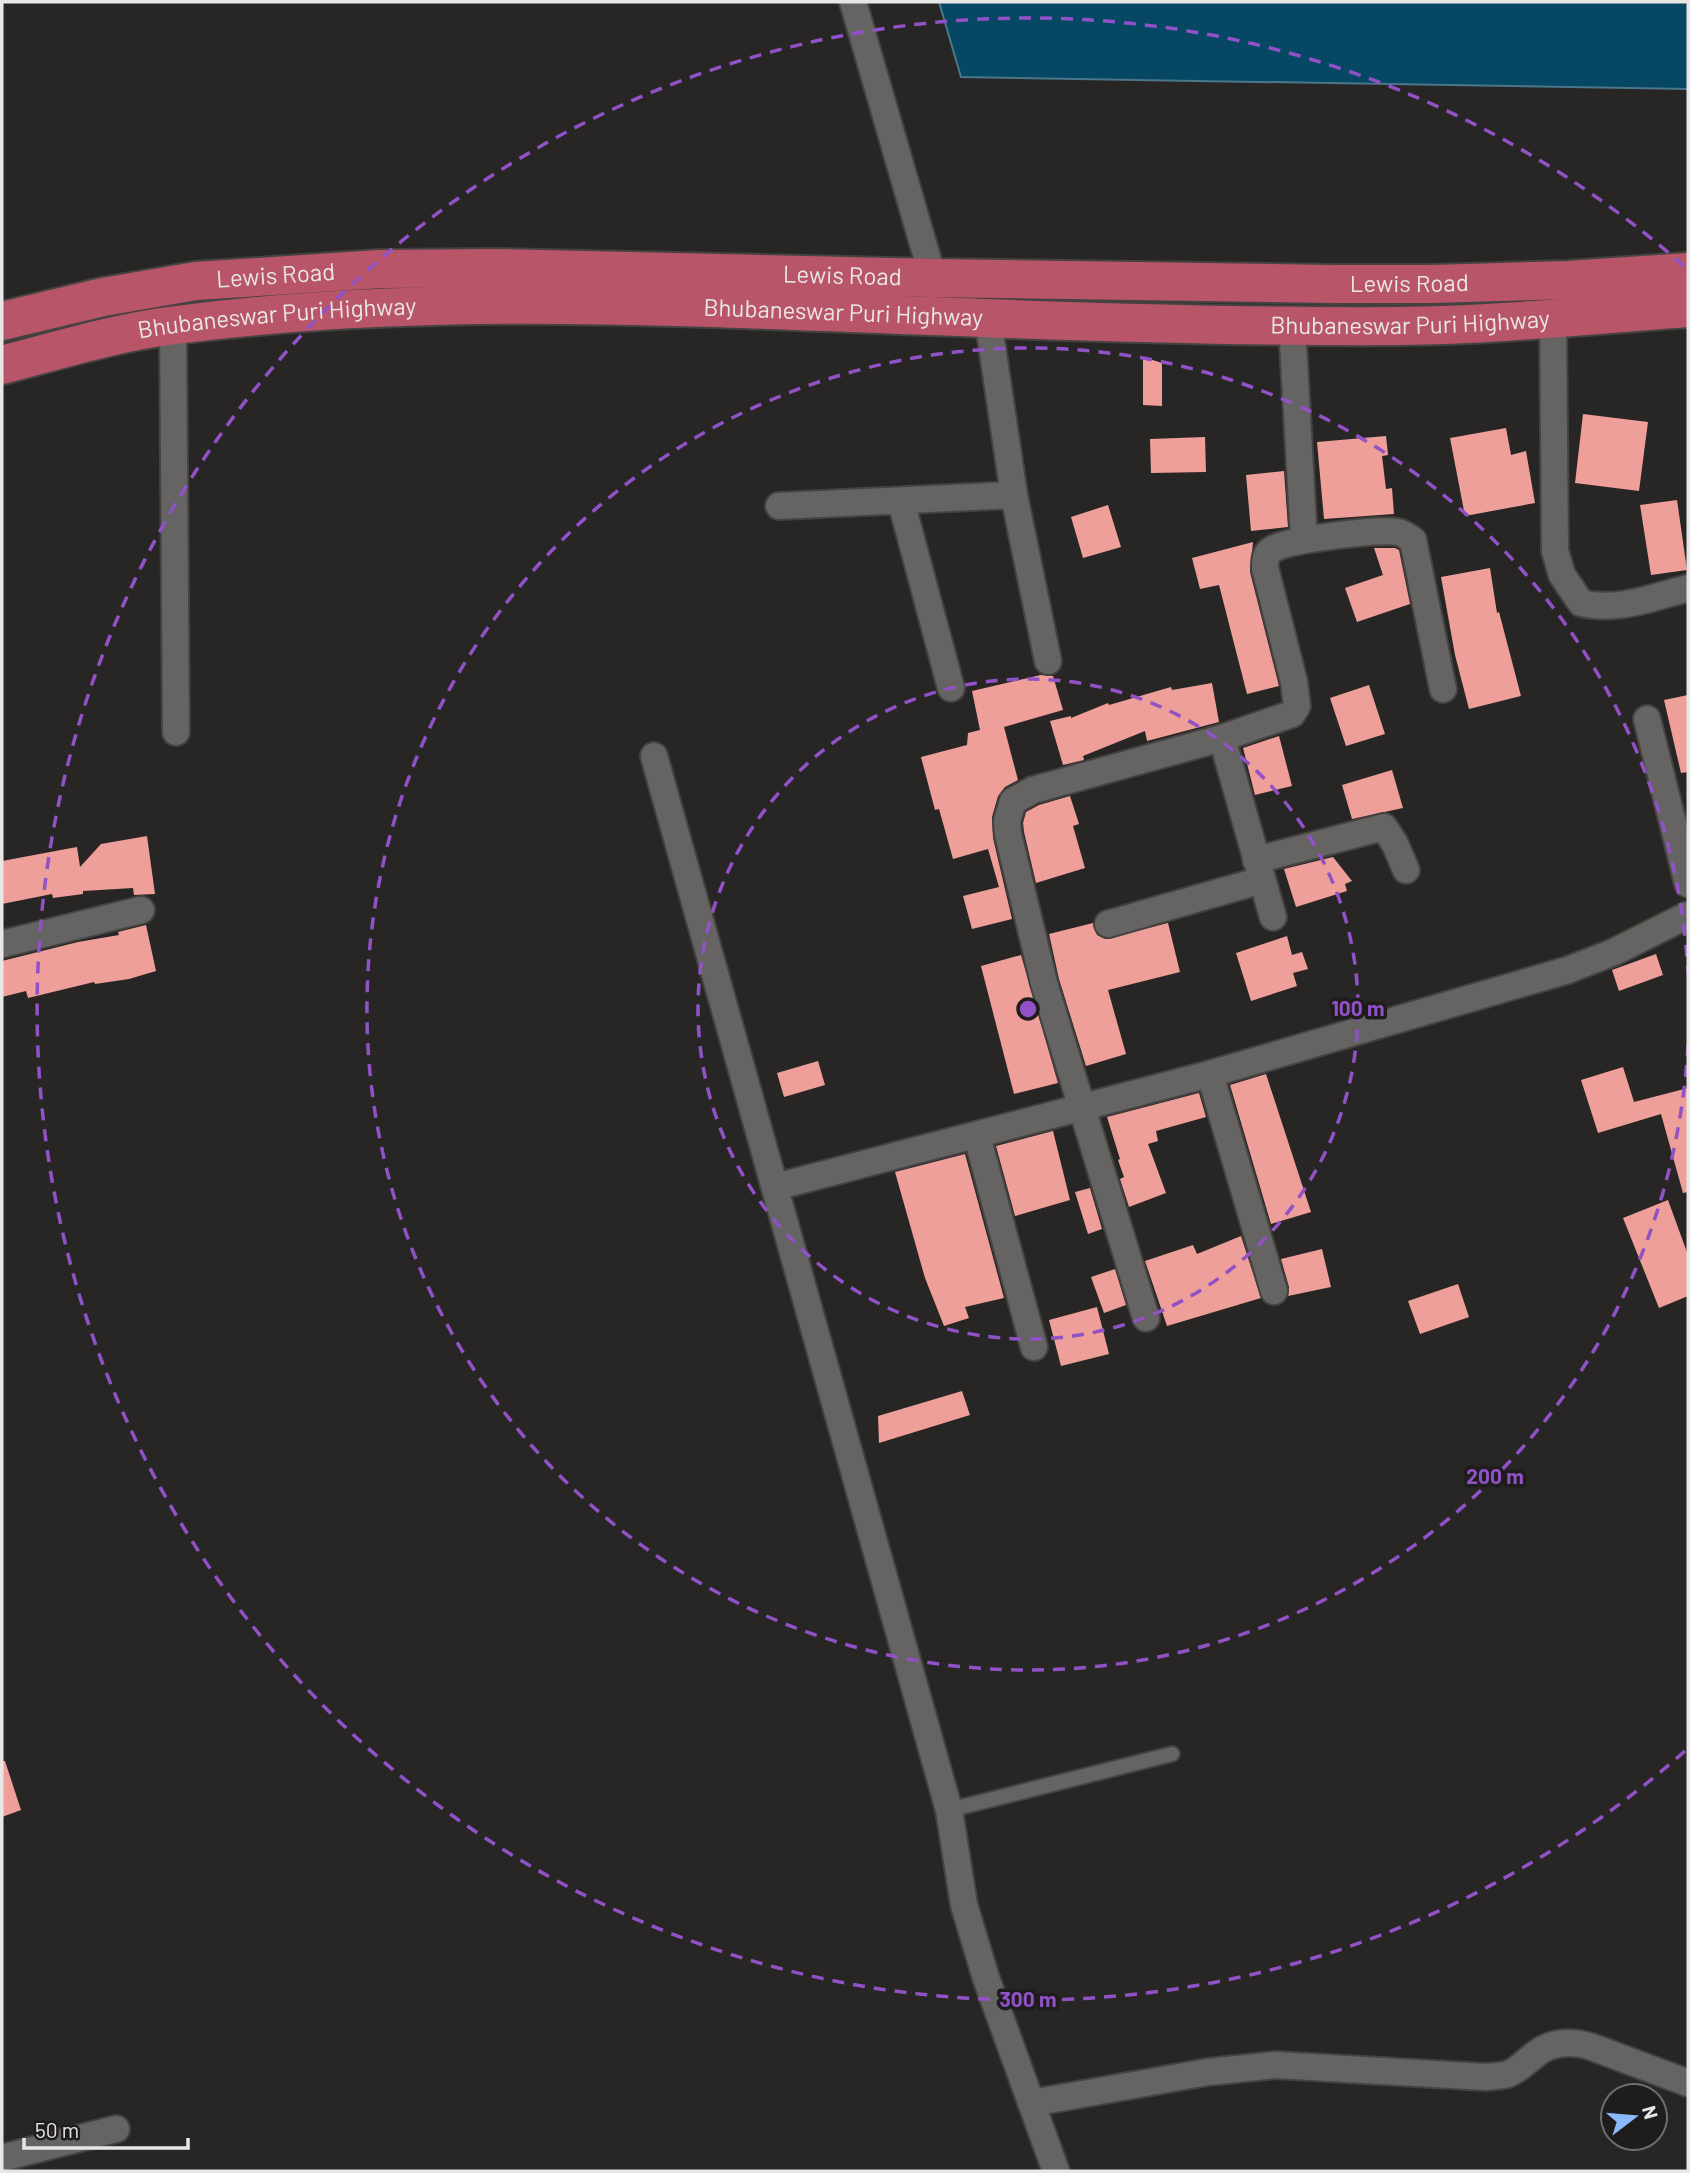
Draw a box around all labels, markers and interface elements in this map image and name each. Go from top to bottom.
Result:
street label: Lewis Road [215,256,336,293]
street label: Lewis Road [783,259,902,290]
street label: Lewis Road [1350,267,1469,297]
street label: Bhubaneswar Puri Highway [135,290,417,344]
street label: Bhubaneswar Puri Highway [703,292,984,331]
street label: Bhubaneswar Puri Highway [1270,303,1551,339]
text: 100 m [1331,995,1385,1020]
centre of rings [1016,997,1040,1021]
text: 200 m [1466,1463,1524,1488]
text: 300 m [999,1986,1057,2011]
north arrow [1599,2082,1669,2152]
text: N [1638,2103,1664,2121]
scale bar [24,2106,189,2150]
text: 50 m [35,2117,79,2142]

